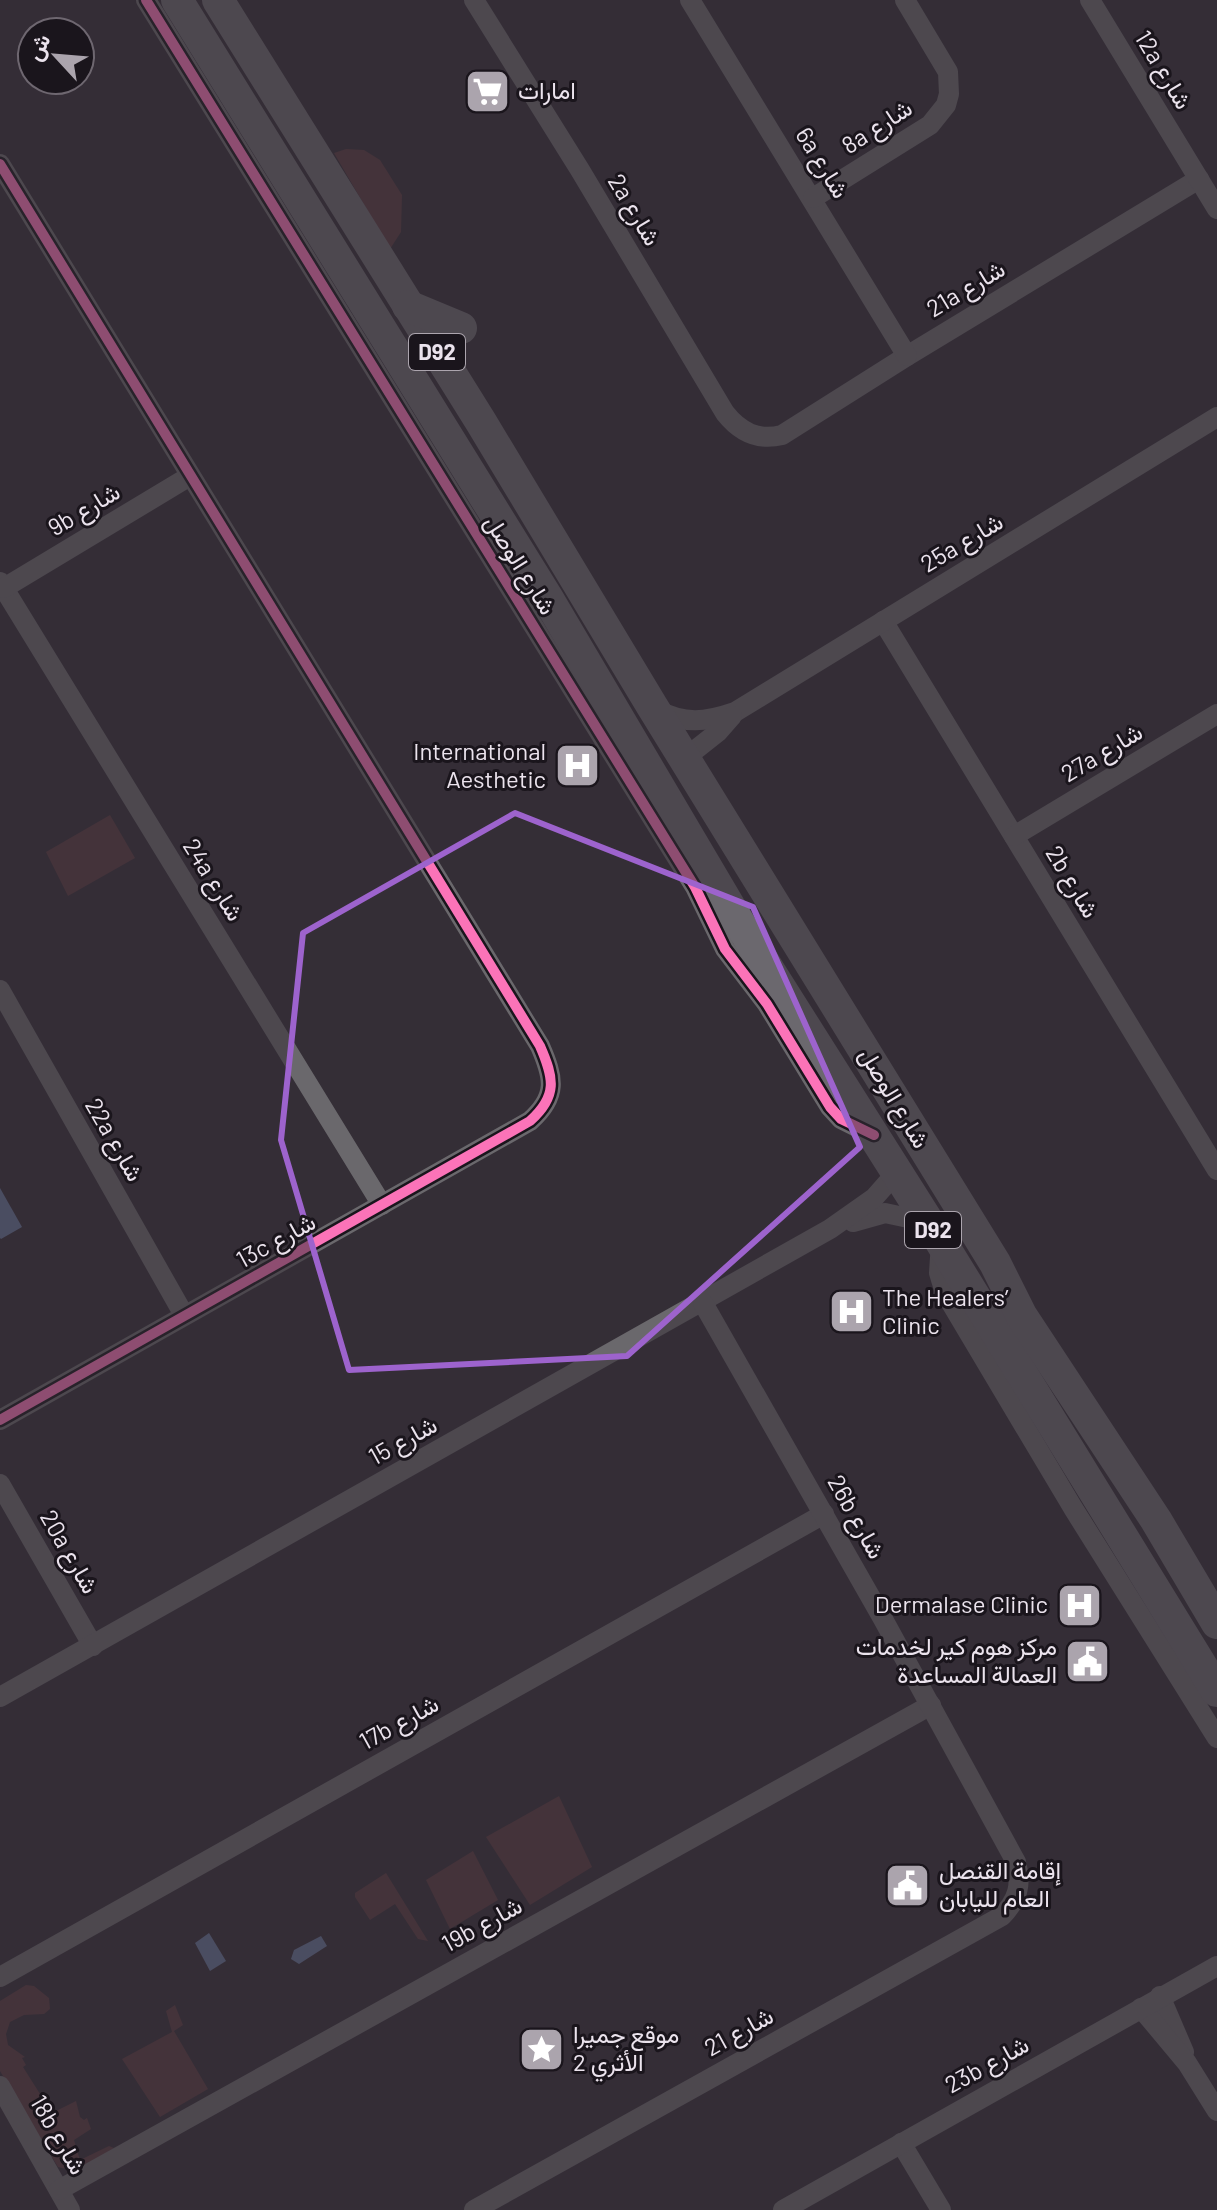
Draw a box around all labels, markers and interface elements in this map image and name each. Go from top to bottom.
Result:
north arrow [16,16,96,96]
street label: 12a شارع [1127,25,1199,115]
text: ش [20,29,56,65]
supermarket icon: امارات [463,67,511,115]
place label: امارات [518,75,576,106]
street label: 8a شارع [836,92,918,162]
street label: 6a شارع [788,122,856,204]
street label: 2a شارع [600,168,668,252]
street label: 21a شارع [921,253,1011,325]
road number: D92 [409,334,465,370]
street label: 9b شارع [42,476,126,544]
street label: 25a شارع [915,506,1009,580]
street label: شارع الوصل [477,509,563,621]
street label: 27a شارع [1055,716,1149,790]
place label: International Aesthetic [413,736,546,793]
hospital icon: International Aesthetic [553,742,601,790]
street label: 24a شارع [175,833,251,927]
street label: 2b شارع [1038,840,1106,924]
street label: شارع الوصل [851,1042,937,1154]
street label: 22a شارع [77,1093,151,1187]
street label: 13c شارع [230,1206,322,1276]
road number: D92 [905,1212,961,1248]
place label: The Healers’ Clinic [882,1282,1009,1339]
hospital icon: The Healers’ Clinic [827,1288,875,1336]
street label: شارع 15 [363,1409,443,1473]
street label: 26b شارع [820,1469,892,1565]
street label: 20a شارع [32,1504,106,1600]
hospital icon: Dermalase Clinic [1055,1581,1103,1629]
place label: Dermalase Clinic [875,1589,1048,1618]
place label: مركز هوم كير لخدمات العمالة المساعدة [856,1631,1057,1688]
public building icon: مركز هوم كير لخدمات العمالة المساعدة [1064,1637,1112,1685]
street label: 17b شارع [354,1688,444,1758]
place label: إقامة القنصل العام لليابان [939,1855,1061,1915]
public building icon: إقامة القنصل العام لليابان [884,1861,932,1909]
street label: 19b شارع [436,1890,528,1960]
street label: شارع 21 [699,2000,779,2064]
place label: موقع جميرا 2 الأثري [573,2019,679,2082]
place icon: موقع جميرا 2 الأثري [518,2025,566,2073]
street label: 23b شارع [939,2029,1035,2101]
street label: 18b شارع [22,2089,94,2181]

